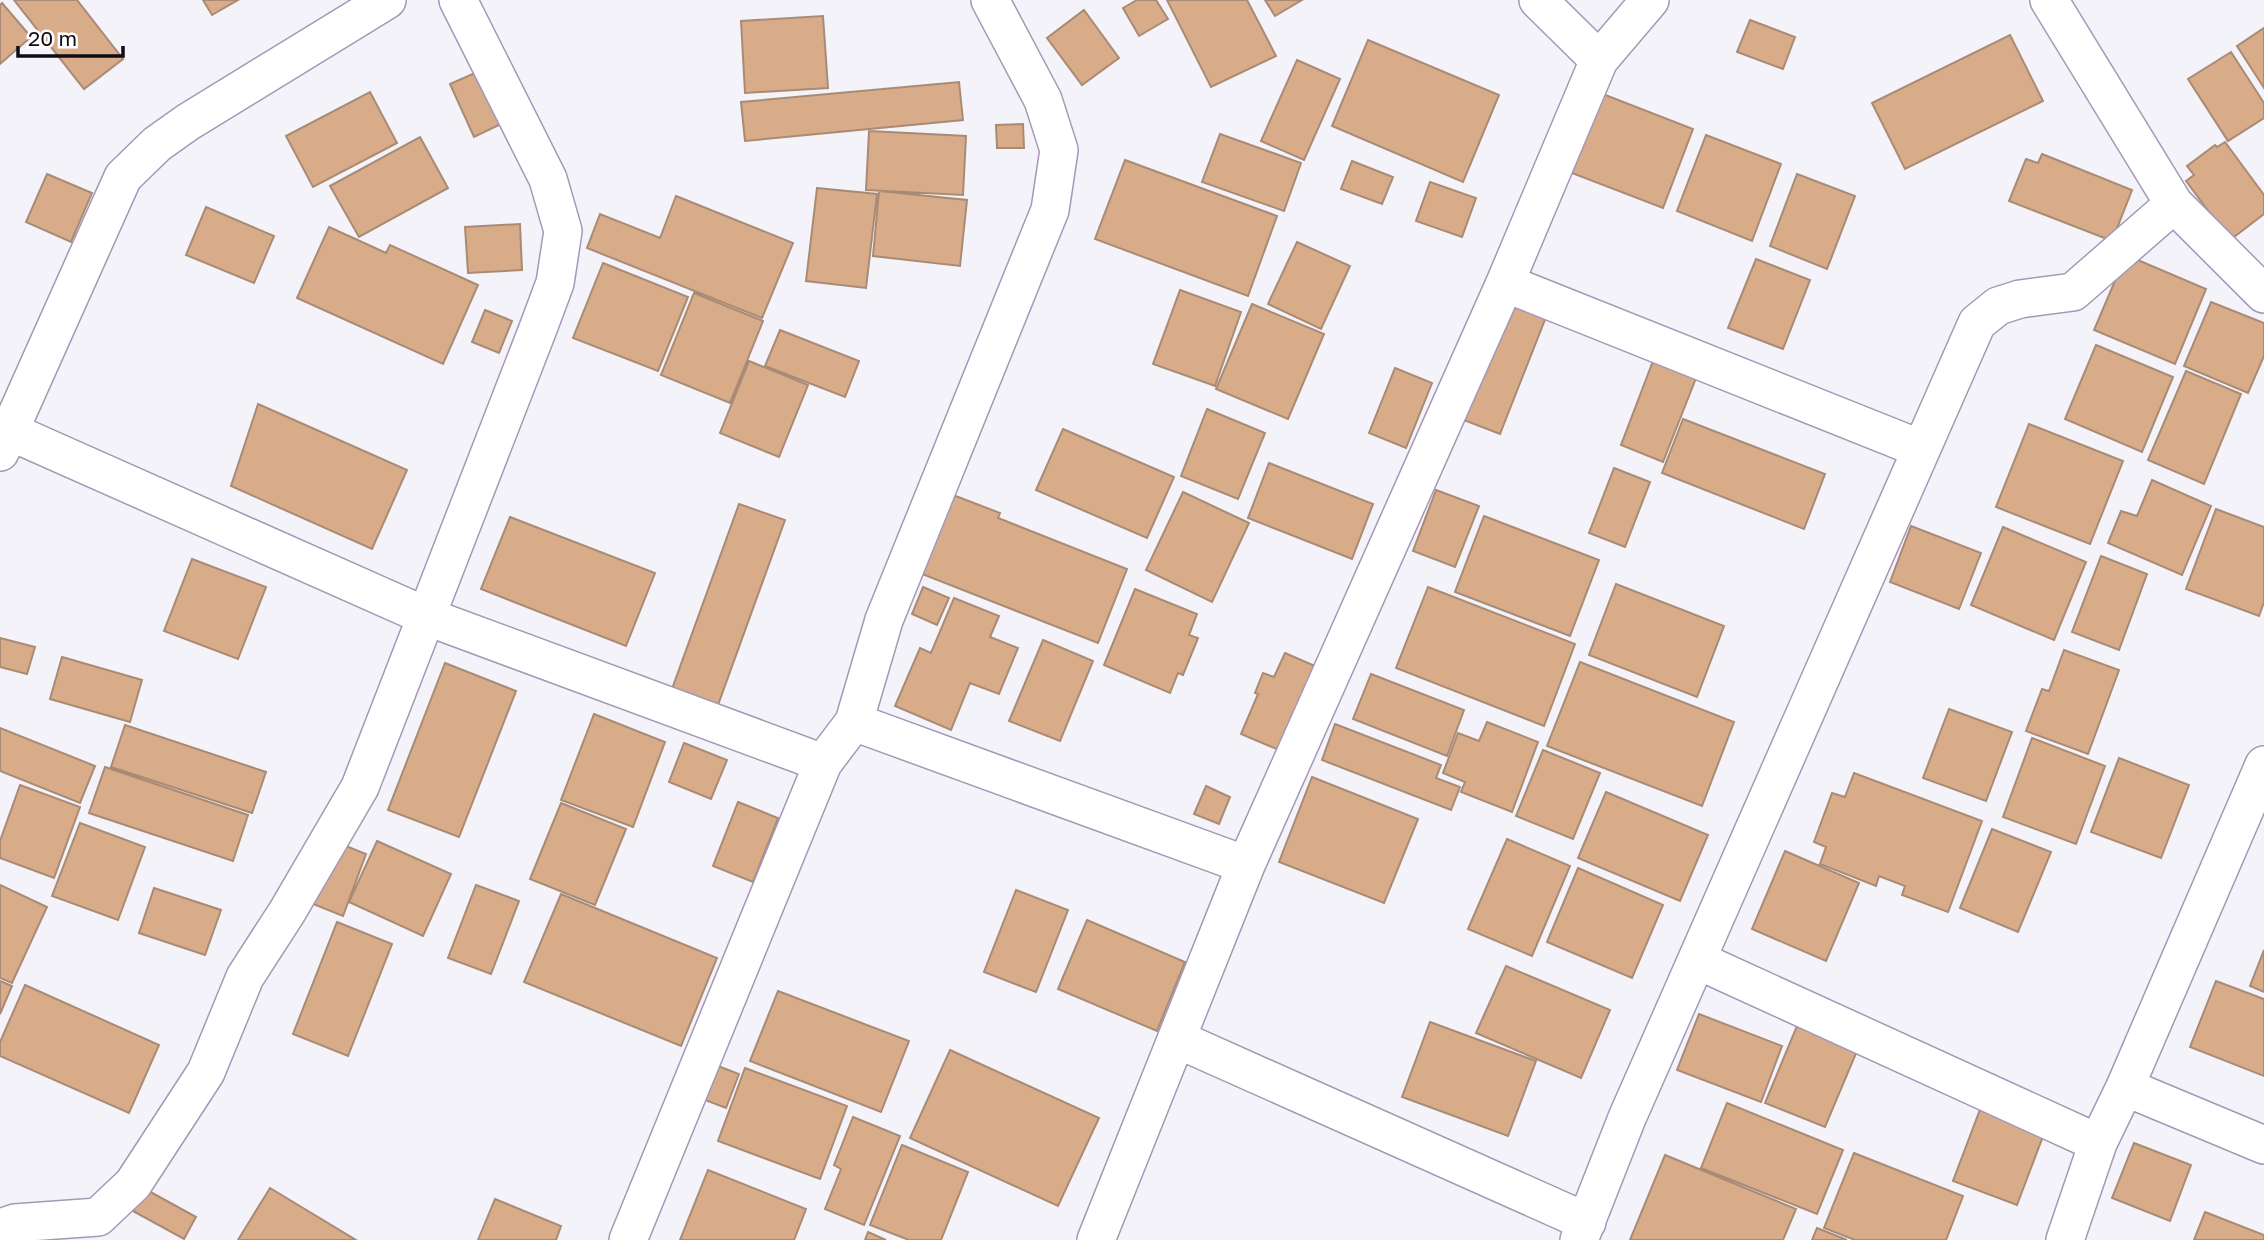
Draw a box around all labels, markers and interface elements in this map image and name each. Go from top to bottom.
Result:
scale bar [18,14,122,58]
text: 20 m [28,25,77,51]

